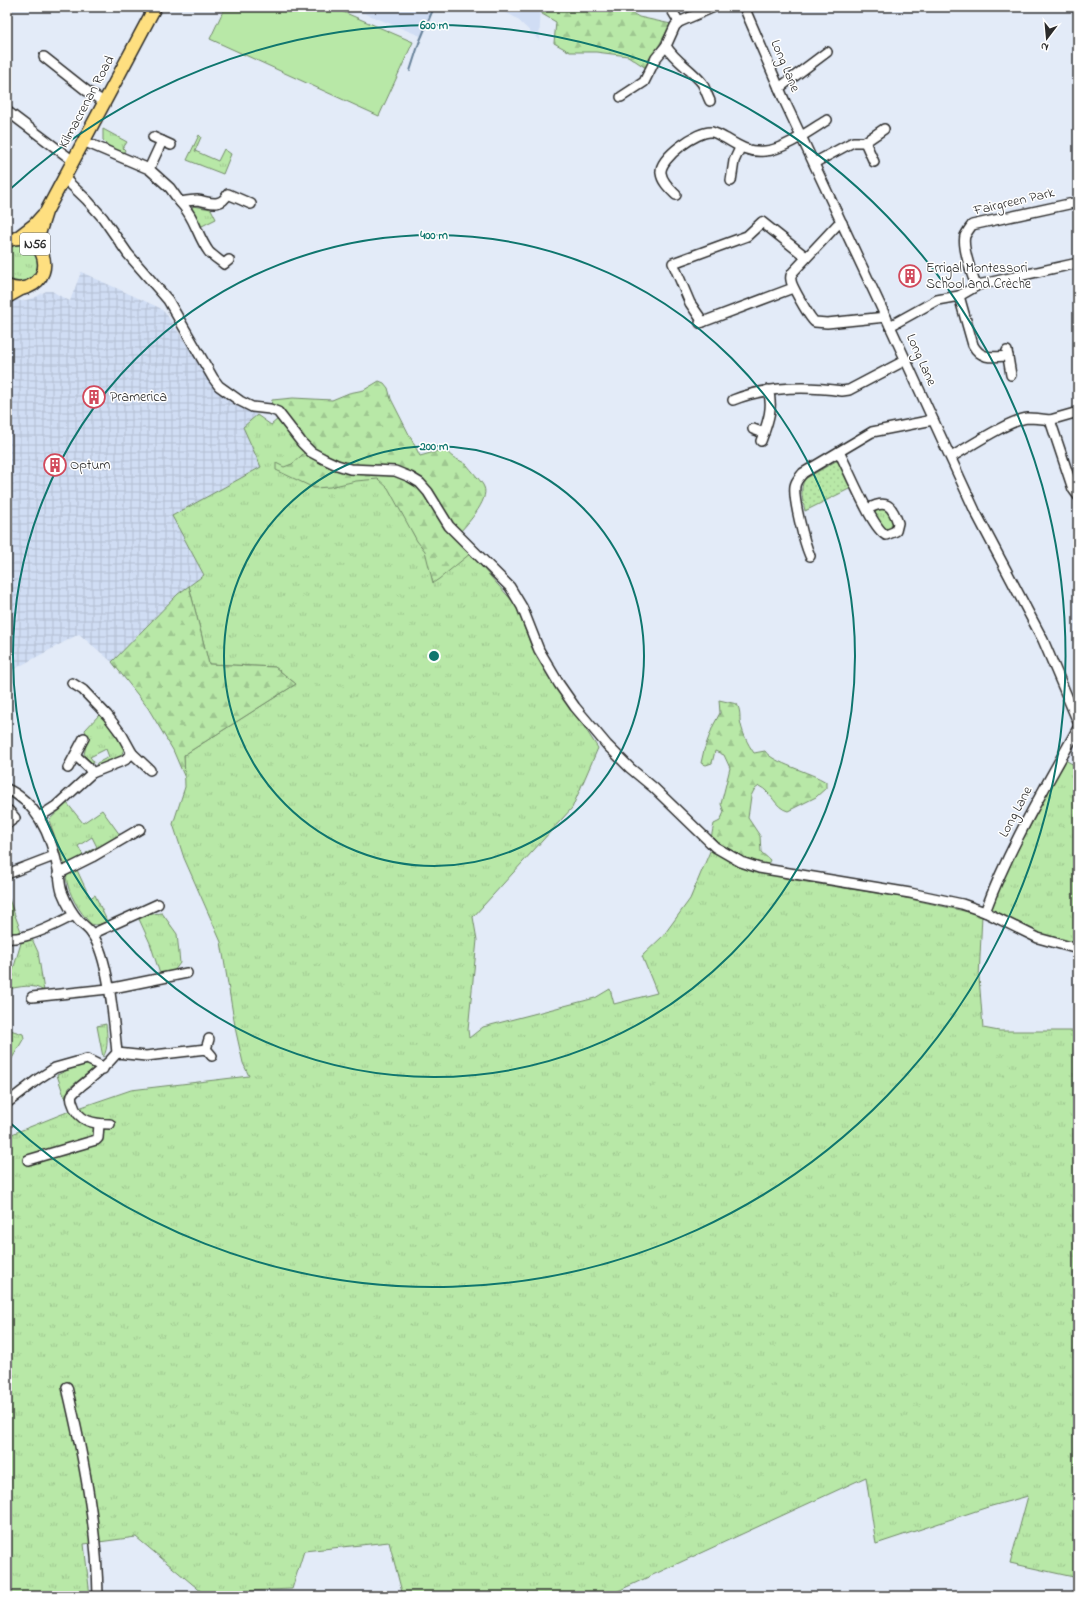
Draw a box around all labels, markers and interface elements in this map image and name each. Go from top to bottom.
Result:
text: 600 m [419,17,449,35]
north arrow [1027,18,1067,58]
street label: Long Lane [764,37,806,97]
text: N [1039,38,1050,55]
street label: Kilmacrenan Road [54,52,120,152]
street label: Fairgreen Park [971,182,1058,223]
text: 400 m [419,227,448,245]
road number: N56 [20,233,50,255]
place label: Errigal Montessori School and Crèche [926,258,1032,295]
building icon: Errigal Montessori School and Crèche [897,263,923,289]
street label: Long Lane [899,331,942,390]
building icon: Pramerica [81,384,107,410]
place label: Pramerica [110,387,167,408]
text: 200 m [419,438,449,456]
building icon: Optum [42,452,68,478]
place label: Optum [70,455,110,476]
centre of rings [427,649,441,663]
street label: Long Lane [994,782,1039,842]

